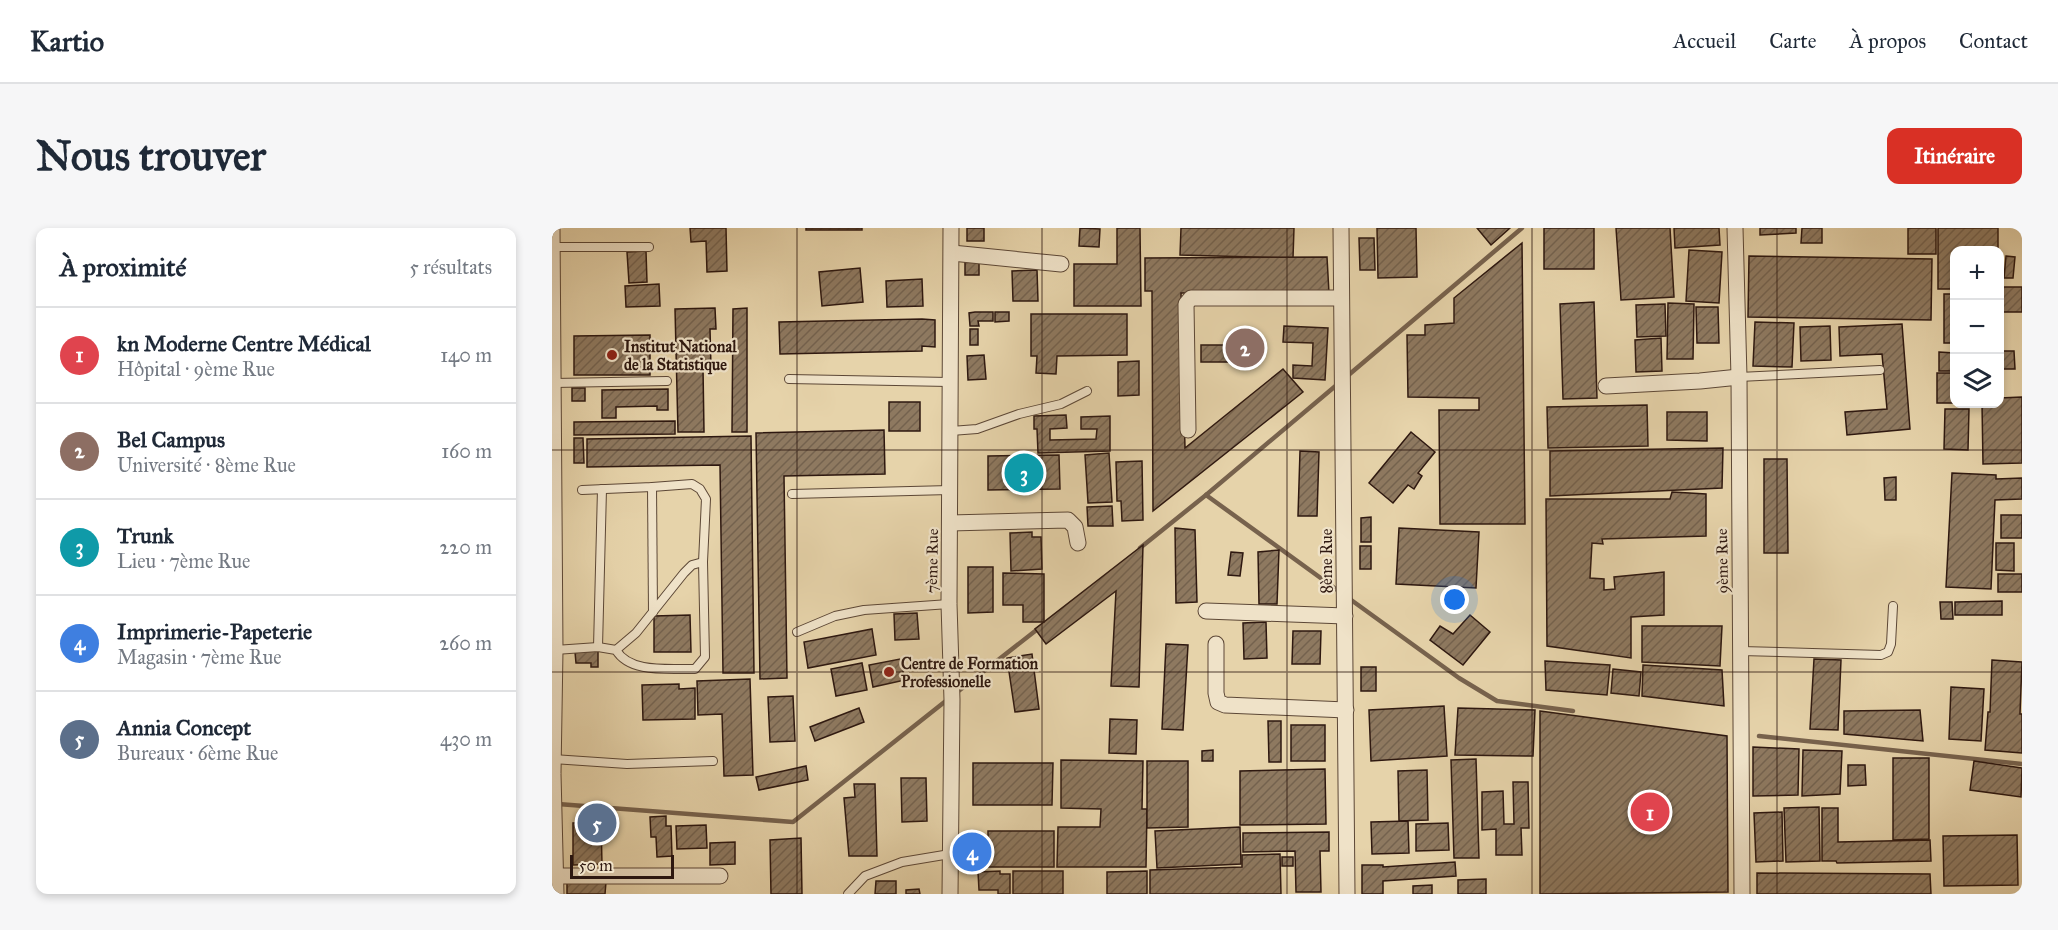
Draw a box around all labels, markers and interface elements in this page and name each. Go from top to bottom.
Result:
text: Kartio [30,24,104,59]
text: Accueil [1673,28,1736,54]
text: Carte [1769,28,1817,54]
text: À propos [1850,28,1926,54]
text: Contact [1959,28,2028,54]
button: Itinéraire [1887,128,2022,184]
text: Nous trouver [36,130,266,182]
map controls [1950,246,2004,408]
button: + [1950,246,2004,300]
text: À proximité [60,251,186,283]
text: 5 résultats [410,255,492,279]
button: − [1950,300,2004,354]
pin: 2 [1226,326,1264,370]
text: kn Moderne Centre Médical [117,330,371,357]
place label: Institut National de la Statistique [624,337,737,375]
text: 1 [76,343,83,367]
text: 140 m [440,343,492,367]
marker: Institut National de la Statistique [605,348,619,362]
button: layers [1950,354,2004,408]
text: Hôpital · 9ème Rue [117,357,275,381]
text: Bel Campus [117,426,225,453]
text: 2 [75,439,84,463]
text: 160 m [441,439,492,463]
pin: 3 [1004,450,1044,496]
text: Université · 8ème Rue [117,453,296,477]
text: Trunk [117,522,174,549]
street label: 7ème Rue [922,528,942,594]
street label: 8ème Rue [1317,528,1336,593]
street label: 9ème Rue [1712,528,1732,594]
text: 3 [76,535,84,559]
text: 220 m [440,535,492,559]
text: Lieu · 7ème Rue [117,549,250,573]
your location [1440,585,1469,614]
text: Imprimerie-Papeterie [117,618,312,645]
text: 4 [74,631,85,655]
text: 260 m [439,631,492,655]
text: Magasin · 7ème Rue [117,645,282,669]
place label: Centre de Formation Professionelle [901,654,1039,691]
marker: Centre de Formation Professionelle [882,665,896,679]
text: Annia Concept [117,714,251,741]
text: 5 [75,727,84,751]
text: 430 m [440,727,492,751]
text: Bureaux · 6ème Rue [117,741,278,765]
pin: 1 [1630,790,1670,834]
pin: 5 [578,800,616,846]
pin: 4 [952,830,992,874]
scale bar [570,852,674,880]
text: 50 m [579,856,613,875]

